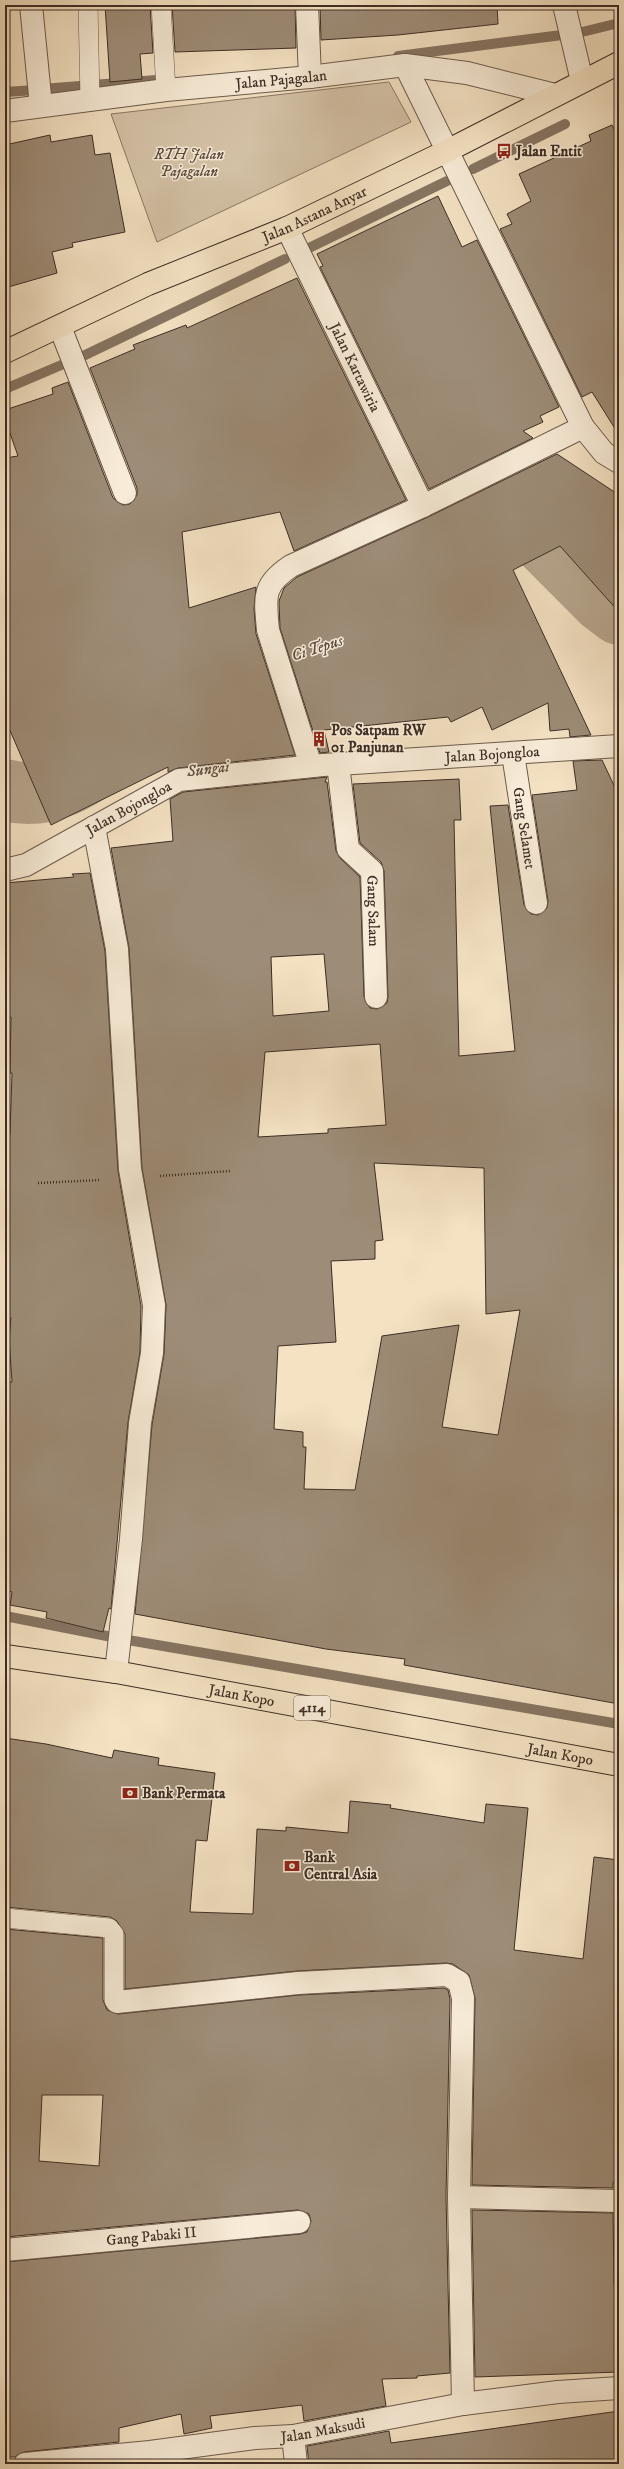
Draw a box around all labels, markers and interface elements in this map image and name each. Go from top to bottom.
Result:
street label: Jalan Pajagalan [233,65,328,93]
bus stop icon: Jalan Entit [495,142,513,160]
place label: Jalan Entit [514,142,582,161]
park label: RTH Jalan Pajagalan [153,145,224,181]
street label: Jalan Astana Anyar [257,181,370,247]
street label: Jalan Kartawiria [324,318,385,416]
water label: Ci Tepus [289,630,346,666]
place label: Pos Satpam RW 01 Panjunan [331,721,427,757]
building icon: Pos Satpam RW 01 Panjunan [310,730,328,748]
street label: Jalan Bojongloa [442,742,541,767]
water label: Sungai [185,756,231,782]
street label: Jalan Bojongloa [81,776,175,840]
street label: Gang Selamet [509,786,540,871]
street label: Gang Salam [363,875,384,947]
street label: Jalan Kopo [205,1679,276,1711]
road number: 4114 [294,1696,330,1720]
street label: Jalan Kopo [524,1738,595,1770]
bank icon: Bank Permata [121,1784,139,1802]
place label: Bank Permata [142,1784,226,1803]
place label: Bank Central Asia [304,1848,378,1884]
bank icon: Bank Central Asia [283,1857,301,1875]
street label: Gang Pabaki II [105,2222,197,2250]
street label: Jalan Maksudi [278,2413,367,2446]

